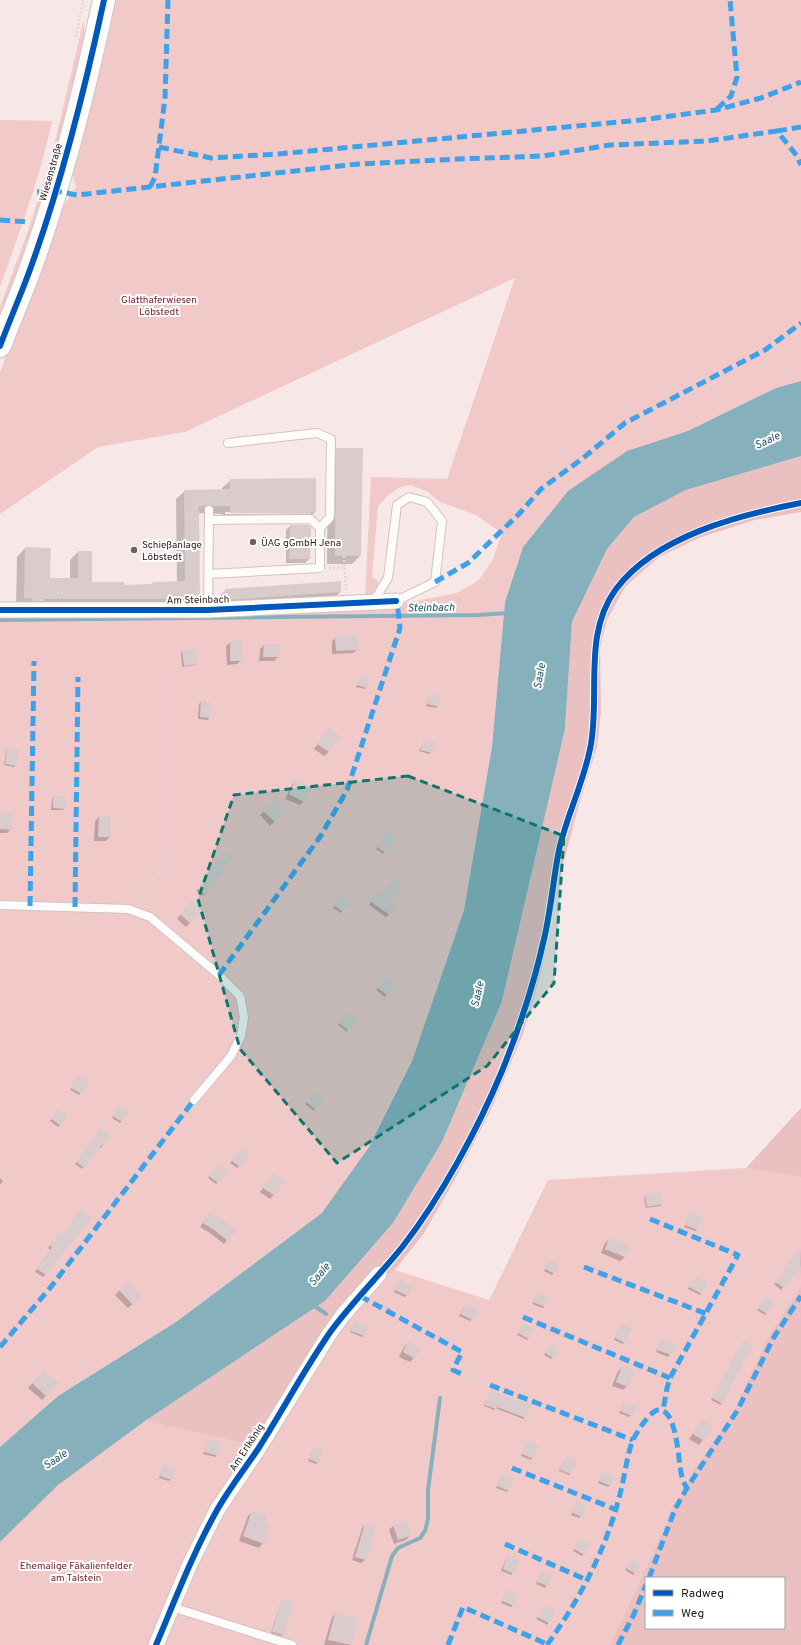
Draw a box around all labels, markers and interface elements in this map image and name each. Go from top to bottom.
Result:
street label: Wiesenstraße [37,142,66,203]
park label: Glatthaferwiesen Löbstedt [121,294,197,319]
water label: Saale [753,429,783,453]
marker: ÜAG gGmbH Jena [248,537,258,547]
place label: ÜAG gGmbH Jena [261,537,341,550]
place label: Schießanlage Löbstedt [142,539,202,564]
marker: Schießanlage Löbstedt [129,545,139,555]
street label: Am Steinbach [167,593,229,608]
water label: Steinbach [407,601,455,615]
water label: Saale [531,662,549,690]
water label: Saale [468,980,488,1009]
water label: Saale [306,1260,334,1289]
street label: Am Erlkönig [227,1421,268,1474]
water label: Saale [41,1447,71,1473]
park label: Ehemalige Fäkalienfelder am Talstein [20,1560,132,1585]
legend [645,1577,785,1629]
text: Radweg [681,1586,724,1602]
text: Weg [681,1606,704,1622]

